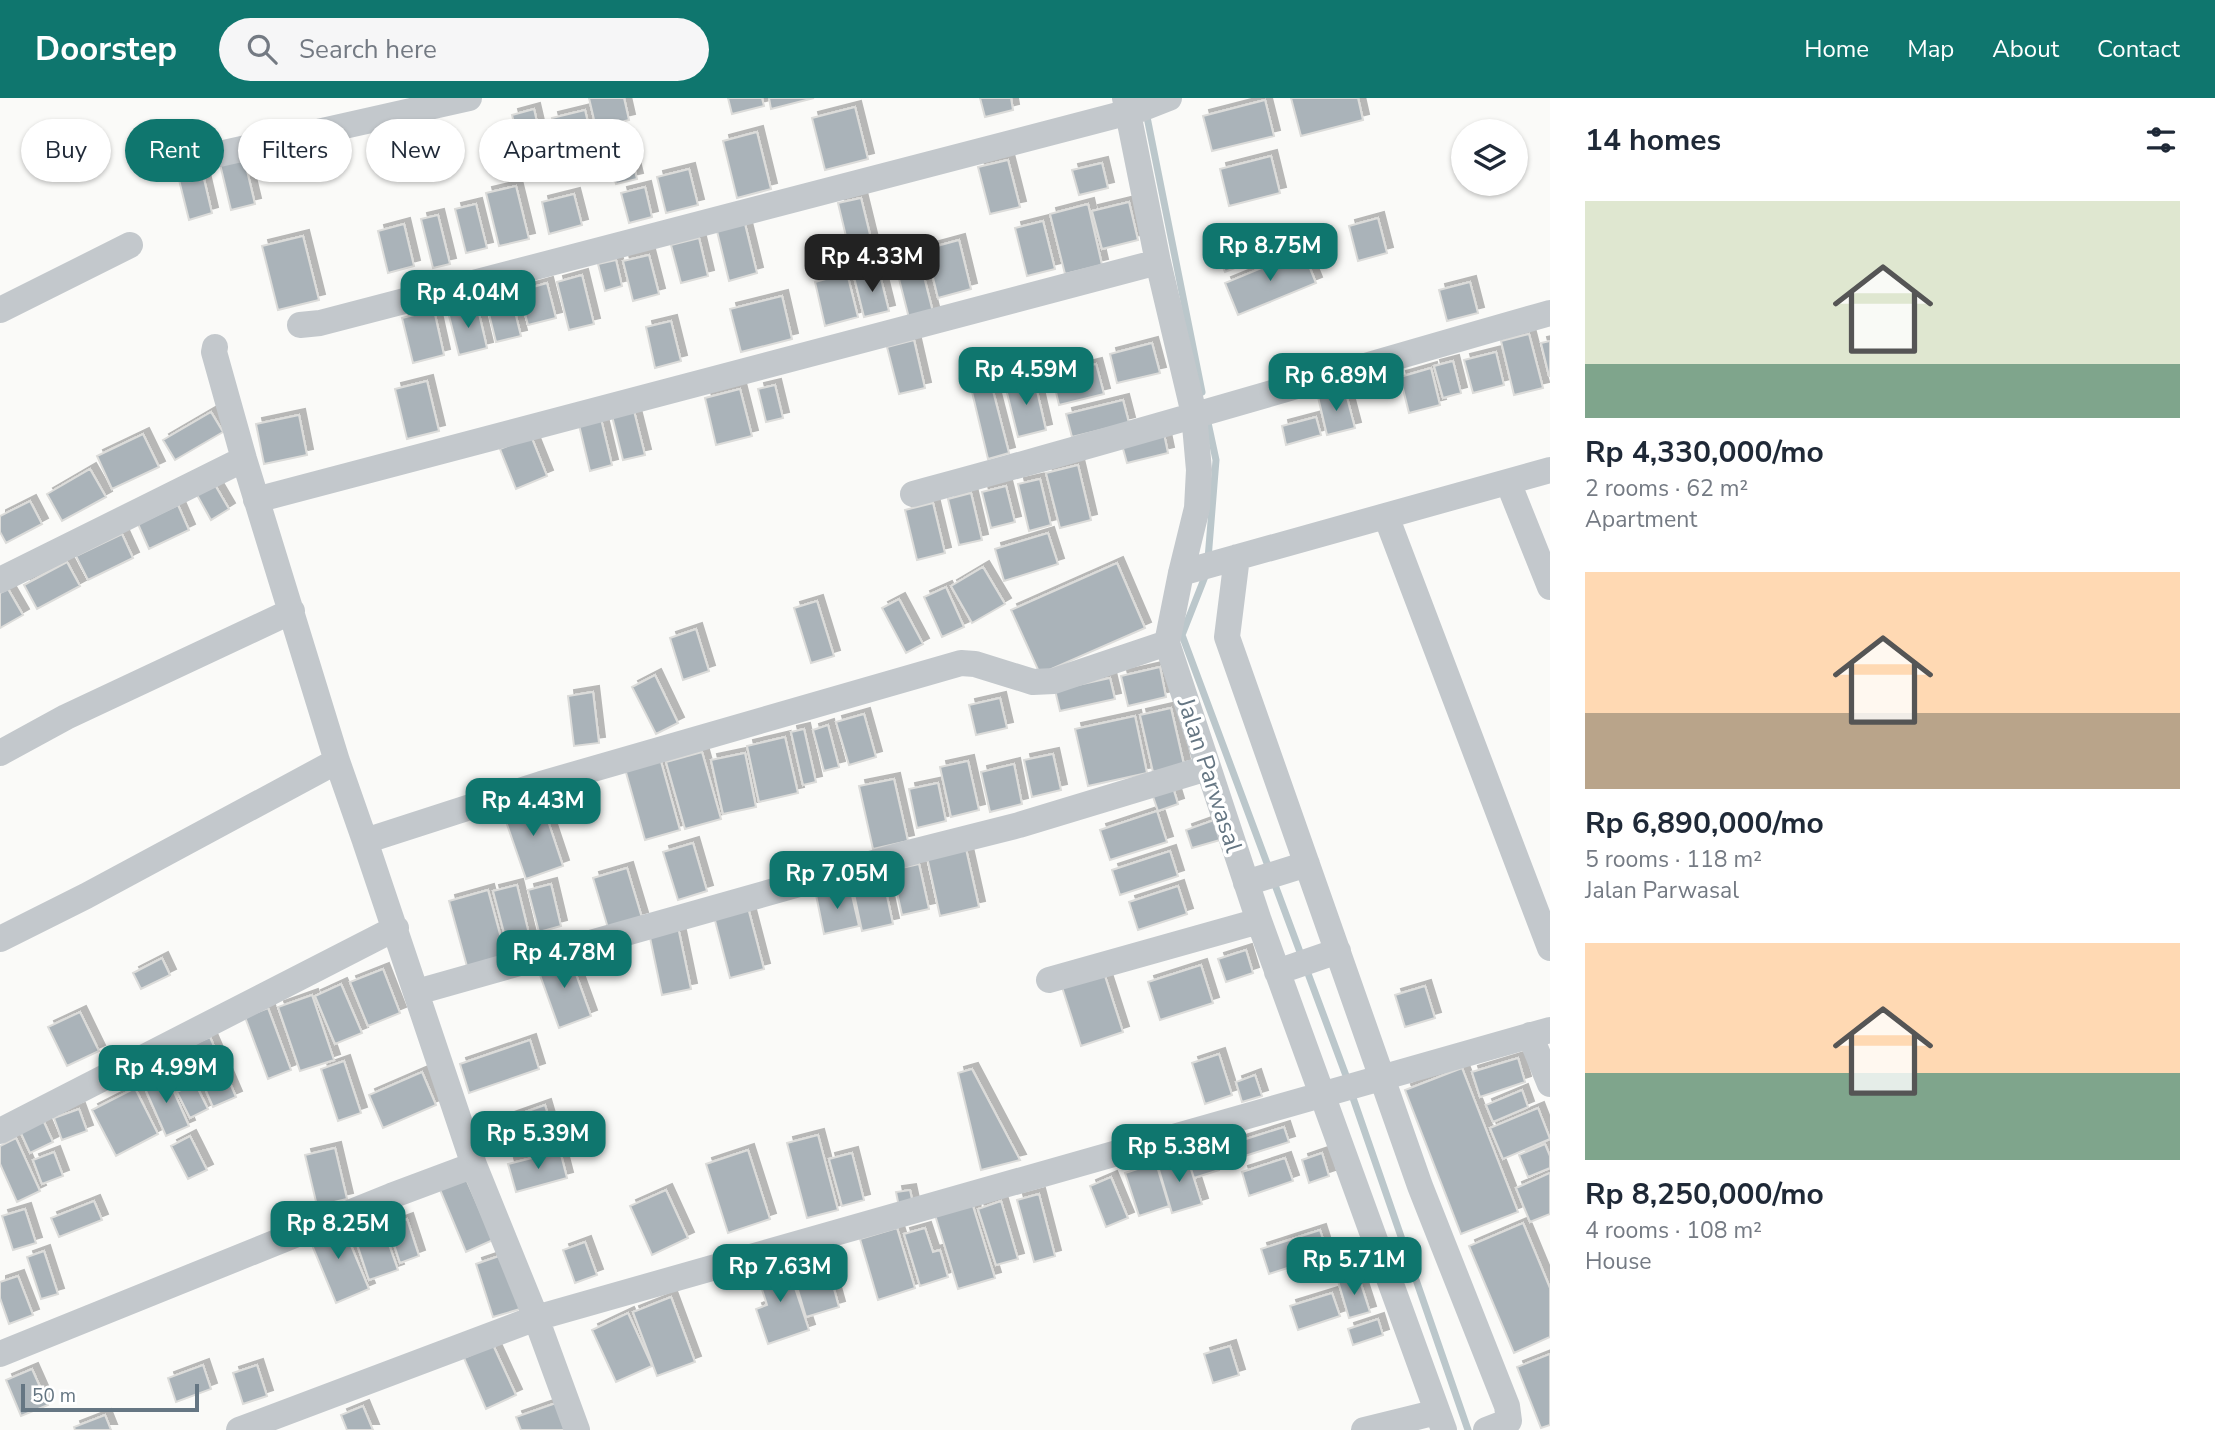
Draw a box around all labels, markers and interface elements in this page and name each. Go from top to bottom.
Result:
search box [219,18,709,81]
text: Doorstep [35,27,177,72]
icon: search [243,30,281,68]
text: Search here [299,32,437,67]
text: Home [1804,33,1869,65]
text: Map [1907,33,1954,65]
text: About [1992,33,2059,65]
text: Contact [2097,33,2180,65]
chip: Buy [21,119,111,182]
chip: Rent [125,119,224,182]
chip: Filters [238,119,352,182]
chip: New [366,119,465,182]
chip: Apartment [479,119,644,182]
map controls [1451,119,1528,196]
button: layers [1451,119,1528,196]
text: 14 homes [1585,120,1721,161]
icon: filters [2142,121,2180,159]
pin: Rp 8.75M [1198,223,1342,283]
text: Rp 8.75M [1219,230,1321,261]
pin: Rp 4.33M [800,234,944,294]
text: Rp 4.33M [821,241,923,272]
icon: home [1820,246,1946,372]
pin: Rp 4.04M [396,271,540,330]
text: Rp 4.04M [417,277,519,308]
pin: Rp 4.59M [954,348,1098,407]
text: Rp 4.59M [975,354,1077,385]
pin: Rp 6.89M [1264,354,1408,413]
text: Rp 6.89M [1285,360,1387,391]
text: Rp 4,330,000/mo [1585,432,1824,473]
text: 2 rooms · 62 m² [1585,473,1748,504]
text: Apartment [1585,504,1697,535]
icon: home [1820,617,1946,743]
street label: Jalan Parwasal [1170,693,1250,856]
pin: Rp 4.43M [461,778,605,838]
text: Rp 4.43M [482,785,584,816]
text: Rp 6,890,000/mo [1585,803,1824,844]
text: 5 rooms · 118 m² [1585,844,1762,875]
pin: Rp 7.05M [765,852,909,911]
text: Rp 7.05M [786,858,888,889]
text: Jalan Parwasal [1585,875,1739,906]
pin: Rp 4.78M [492,930,636,990]
text: Rp 4.78M [513,937,615,968]
icon: home [1820,988,1946,1114]
pin: Rp 4.99M [94,1046,238,1105]
text: Rp 4.99M [115,1052,217,1083]
pin: Rp 5.39M [466,1112,610,1171]
text: Rp 5.39M [487,1118,589,1149]
pin: Rp 5.38M [1107,1124,1251,1184]
text: Rp 5.38M [1128,1131,1230,1162]
text: Rp 8,250,000/mo [1585,1174,1824,1215]
pin: Rp 8.25M [266,1202,410,1261]
text: Rp 8.25M [287,1208,389,1239]
text: 4 rooms · 108 m² [1585,1215,1762,1246]
pin: Rp 5.71M [1282,1238,1426,1297]
pin: Rp 7.63M [708,1244,852,1304]
text: Rp 5.71M [1303,1244,1405,1275]
text: House [1585,1246,1652,1277]
text: Rp 7.63M [729,1251,831,1282]
scale bar [21,1381,200,1413]
text: 50 m [32,1383,76,1409]

